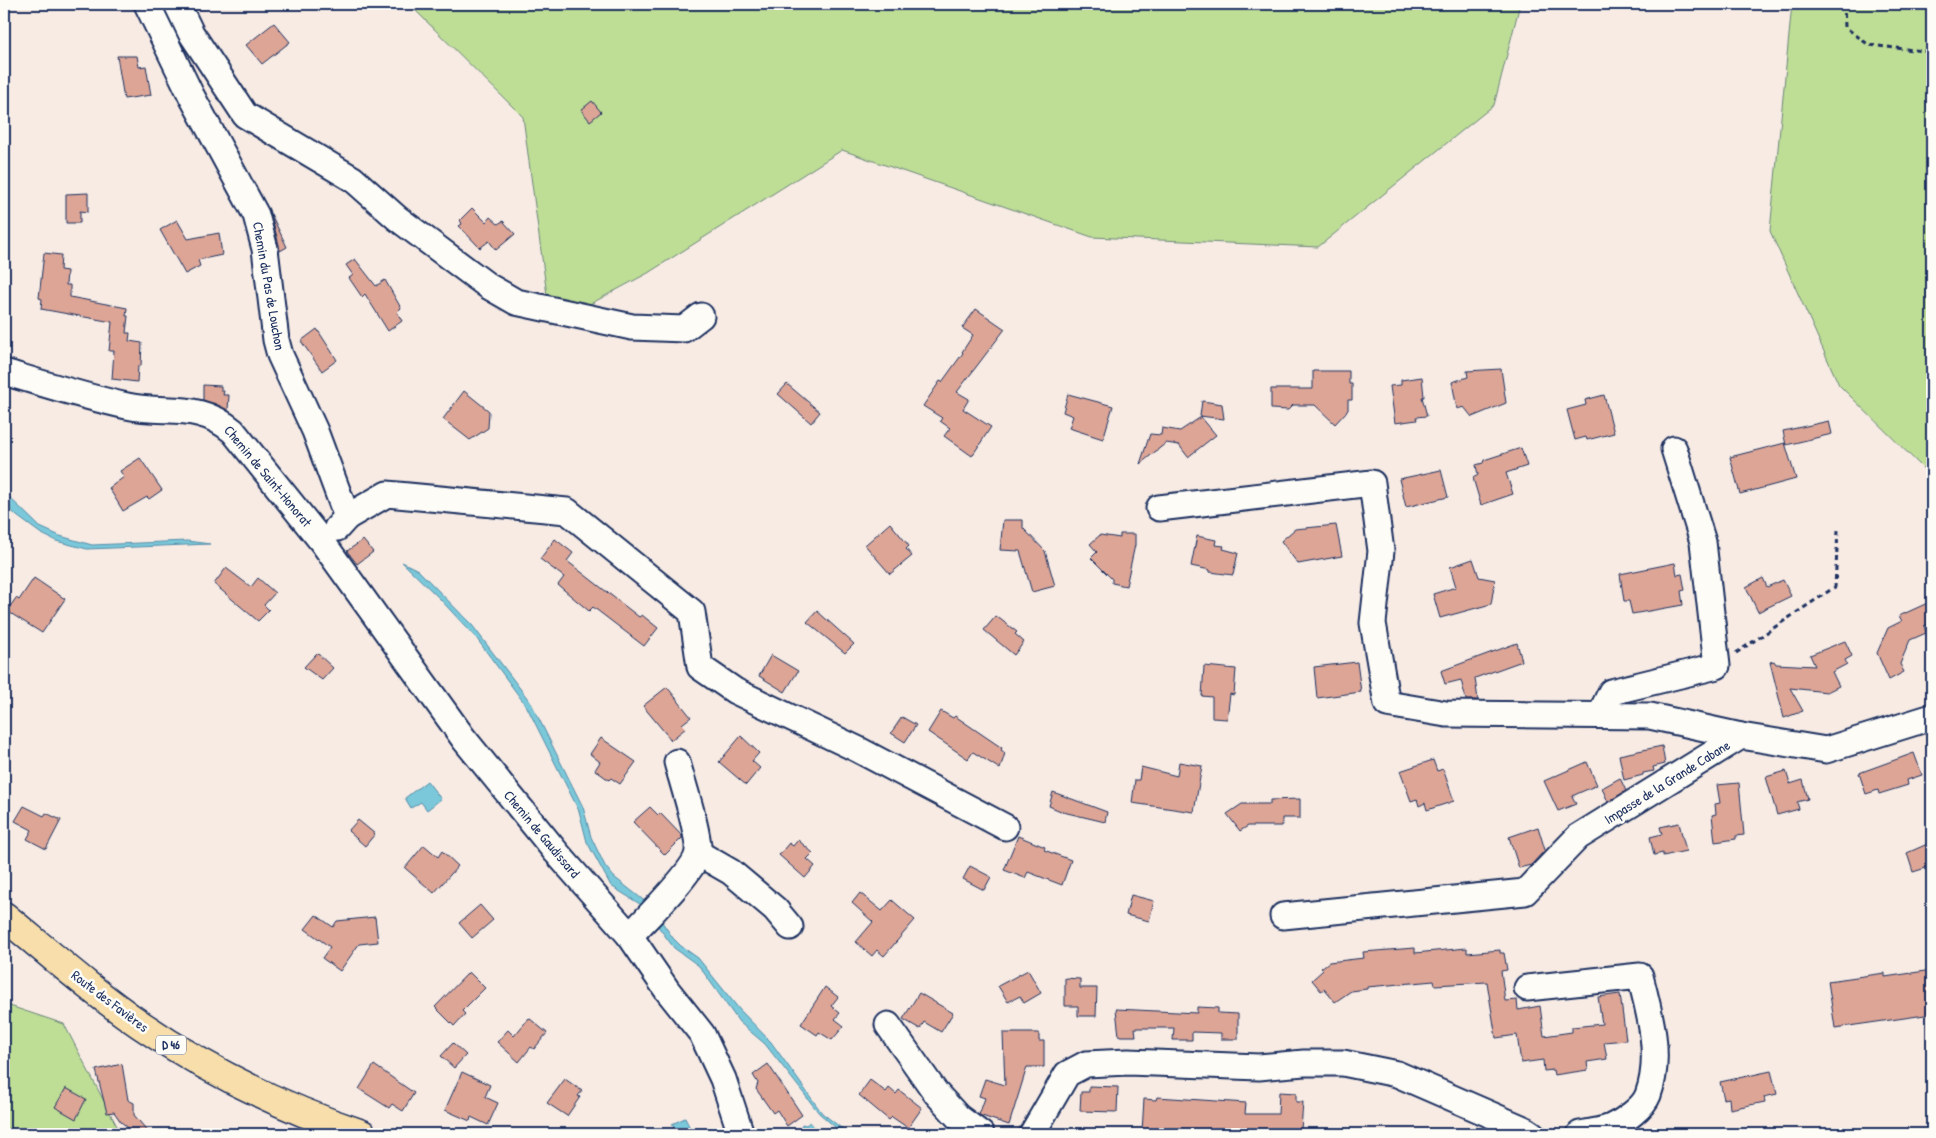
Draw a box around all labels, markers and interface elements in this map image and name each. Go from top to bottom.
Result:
street label: Chemin du Pas de Louchon [249,220,290,352]
street label: Chemin de Saint-Honorat [220,421,317,531]
street label: Impasse de la Grande Cabane [1600,735,1734,829]
street label: Chemin de Gaudissard [500,786,585,882]
street label: Route des Favières [68,965,153,1036]
road number: D 46 [156,1036,186,1054]

